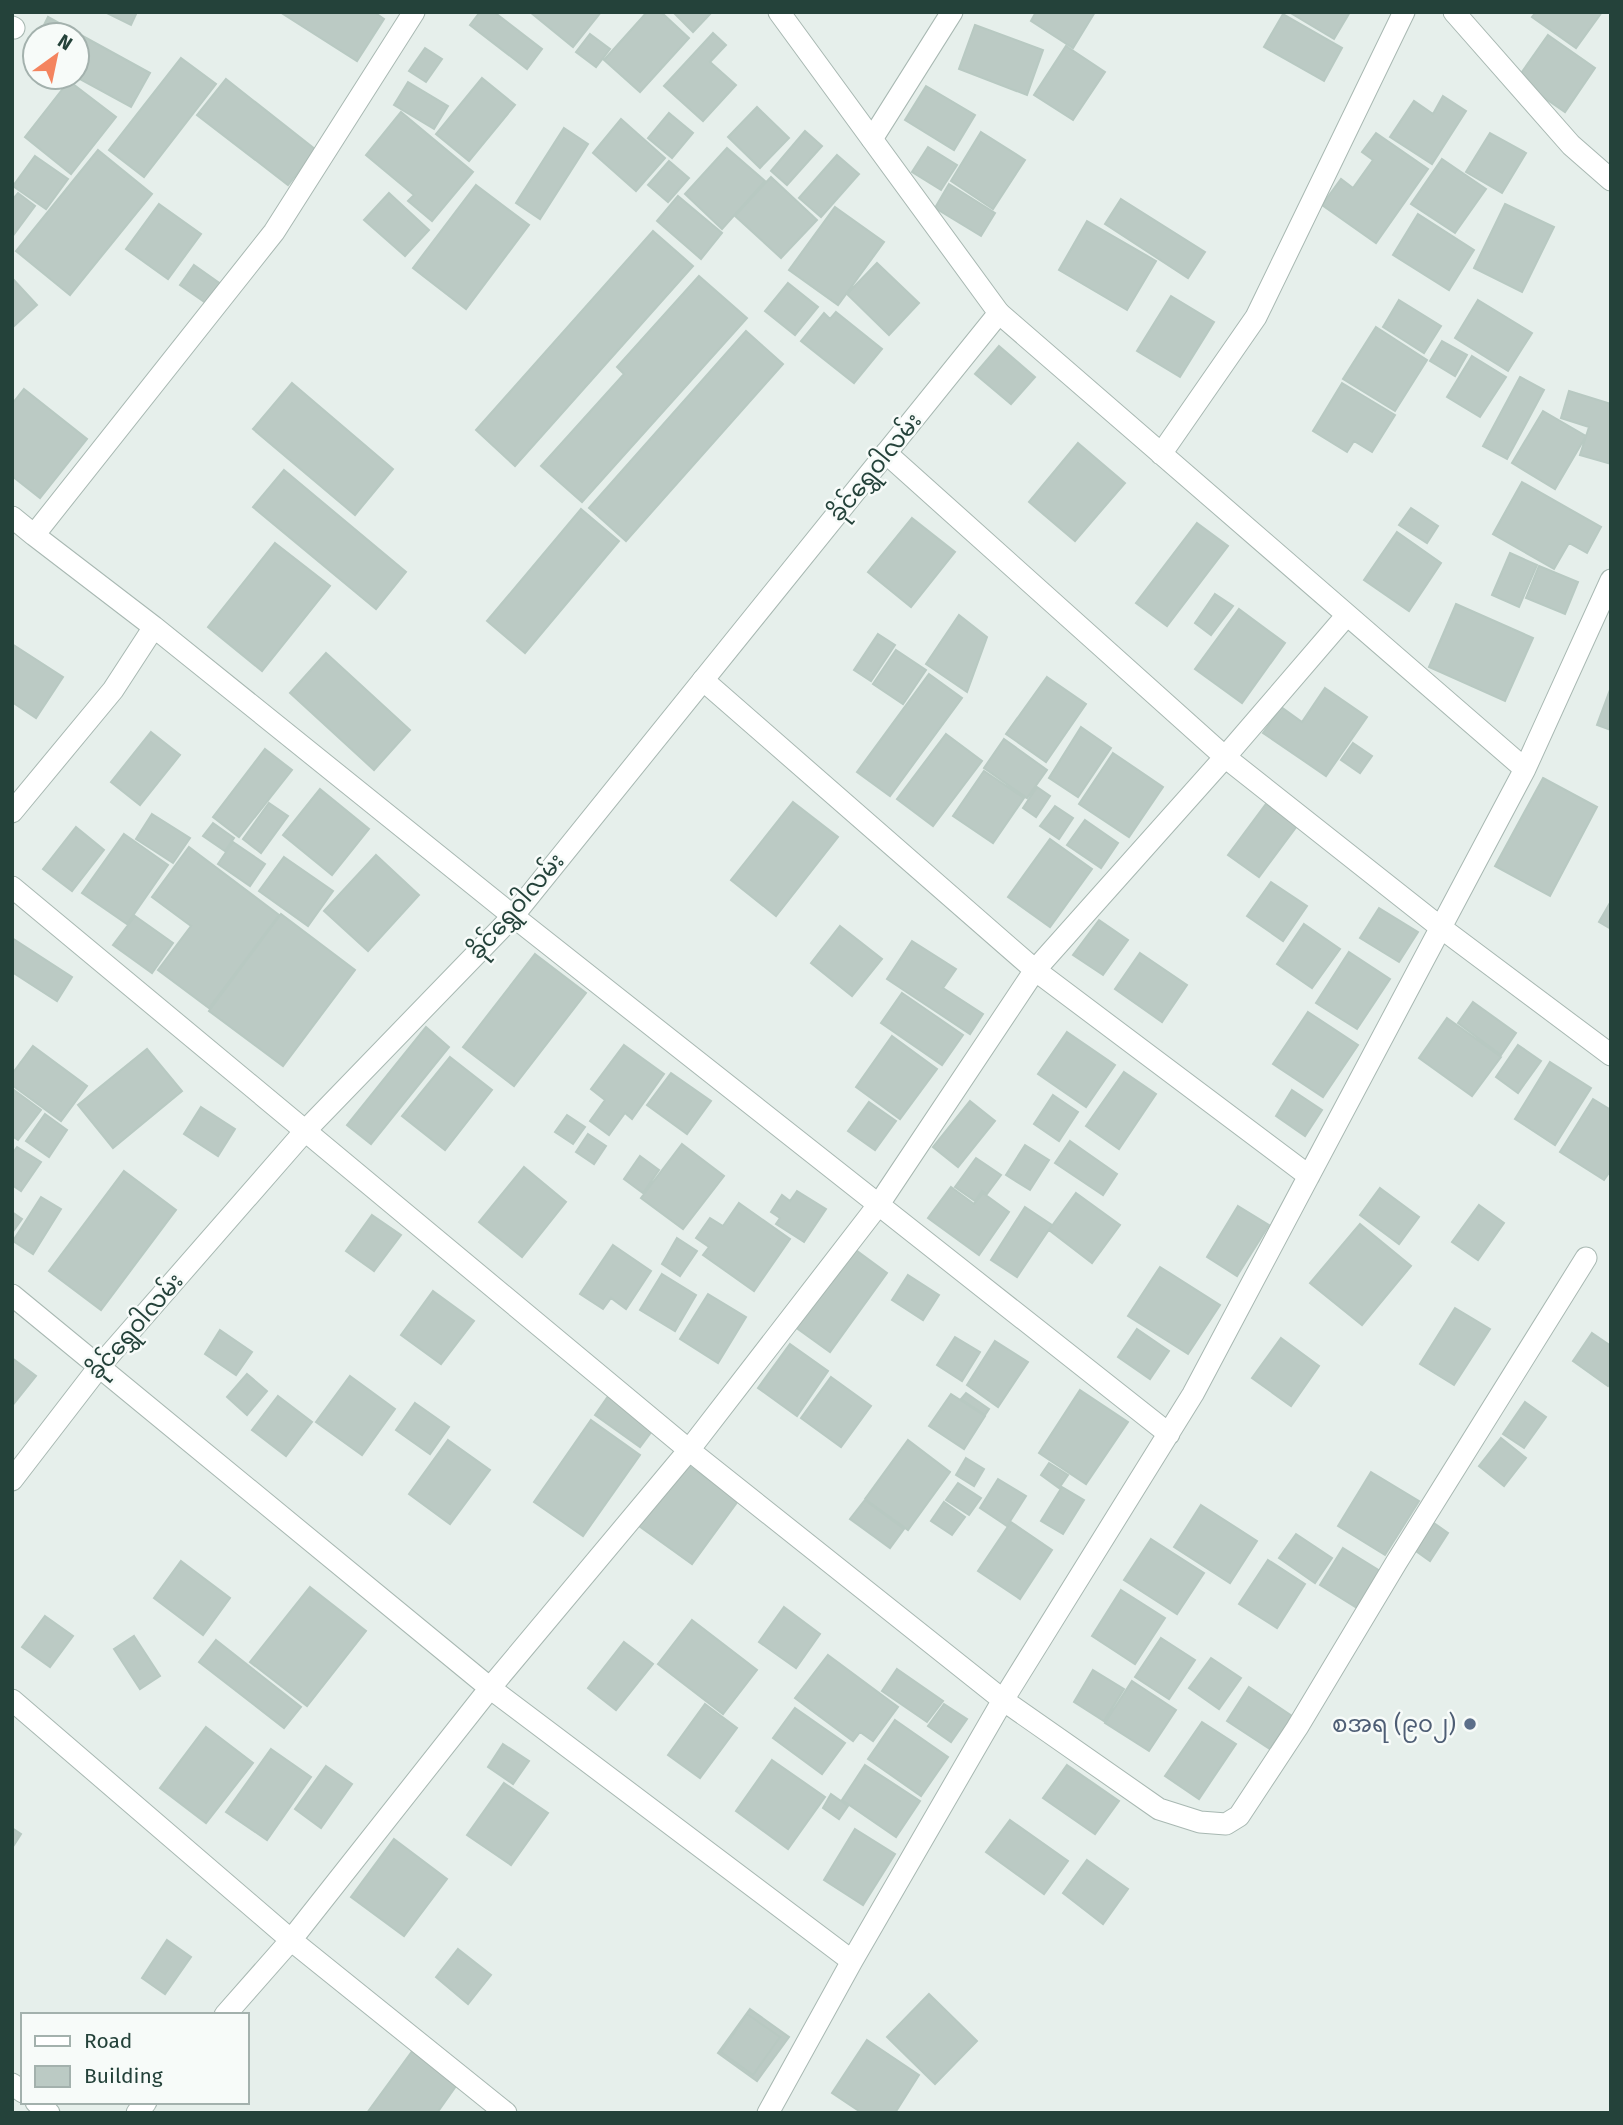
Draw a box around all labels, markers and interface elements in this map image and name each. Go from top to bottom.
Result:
north arrow [21,21,91,91]
text: N [53,29,77,55]
street label: ခိုင်ရွှေဝါလမ်း [821,406,931,530]
street label: ခိုင်ရွှေဝါလမ်း [461,846,574,968]
street label: ခိုင်ရွှေဝါလမ်း [80,1266,193,1388]
place label: စအရ (၉၀၂) [1332,1710,1456,1743]
marker: စအရ (၉၀၂) [1462,1716,1478,1732]
legend [21,2013,248,2104]
text: Road [84,2028,132,2054]
text: Building [84,2063,163,2089]

